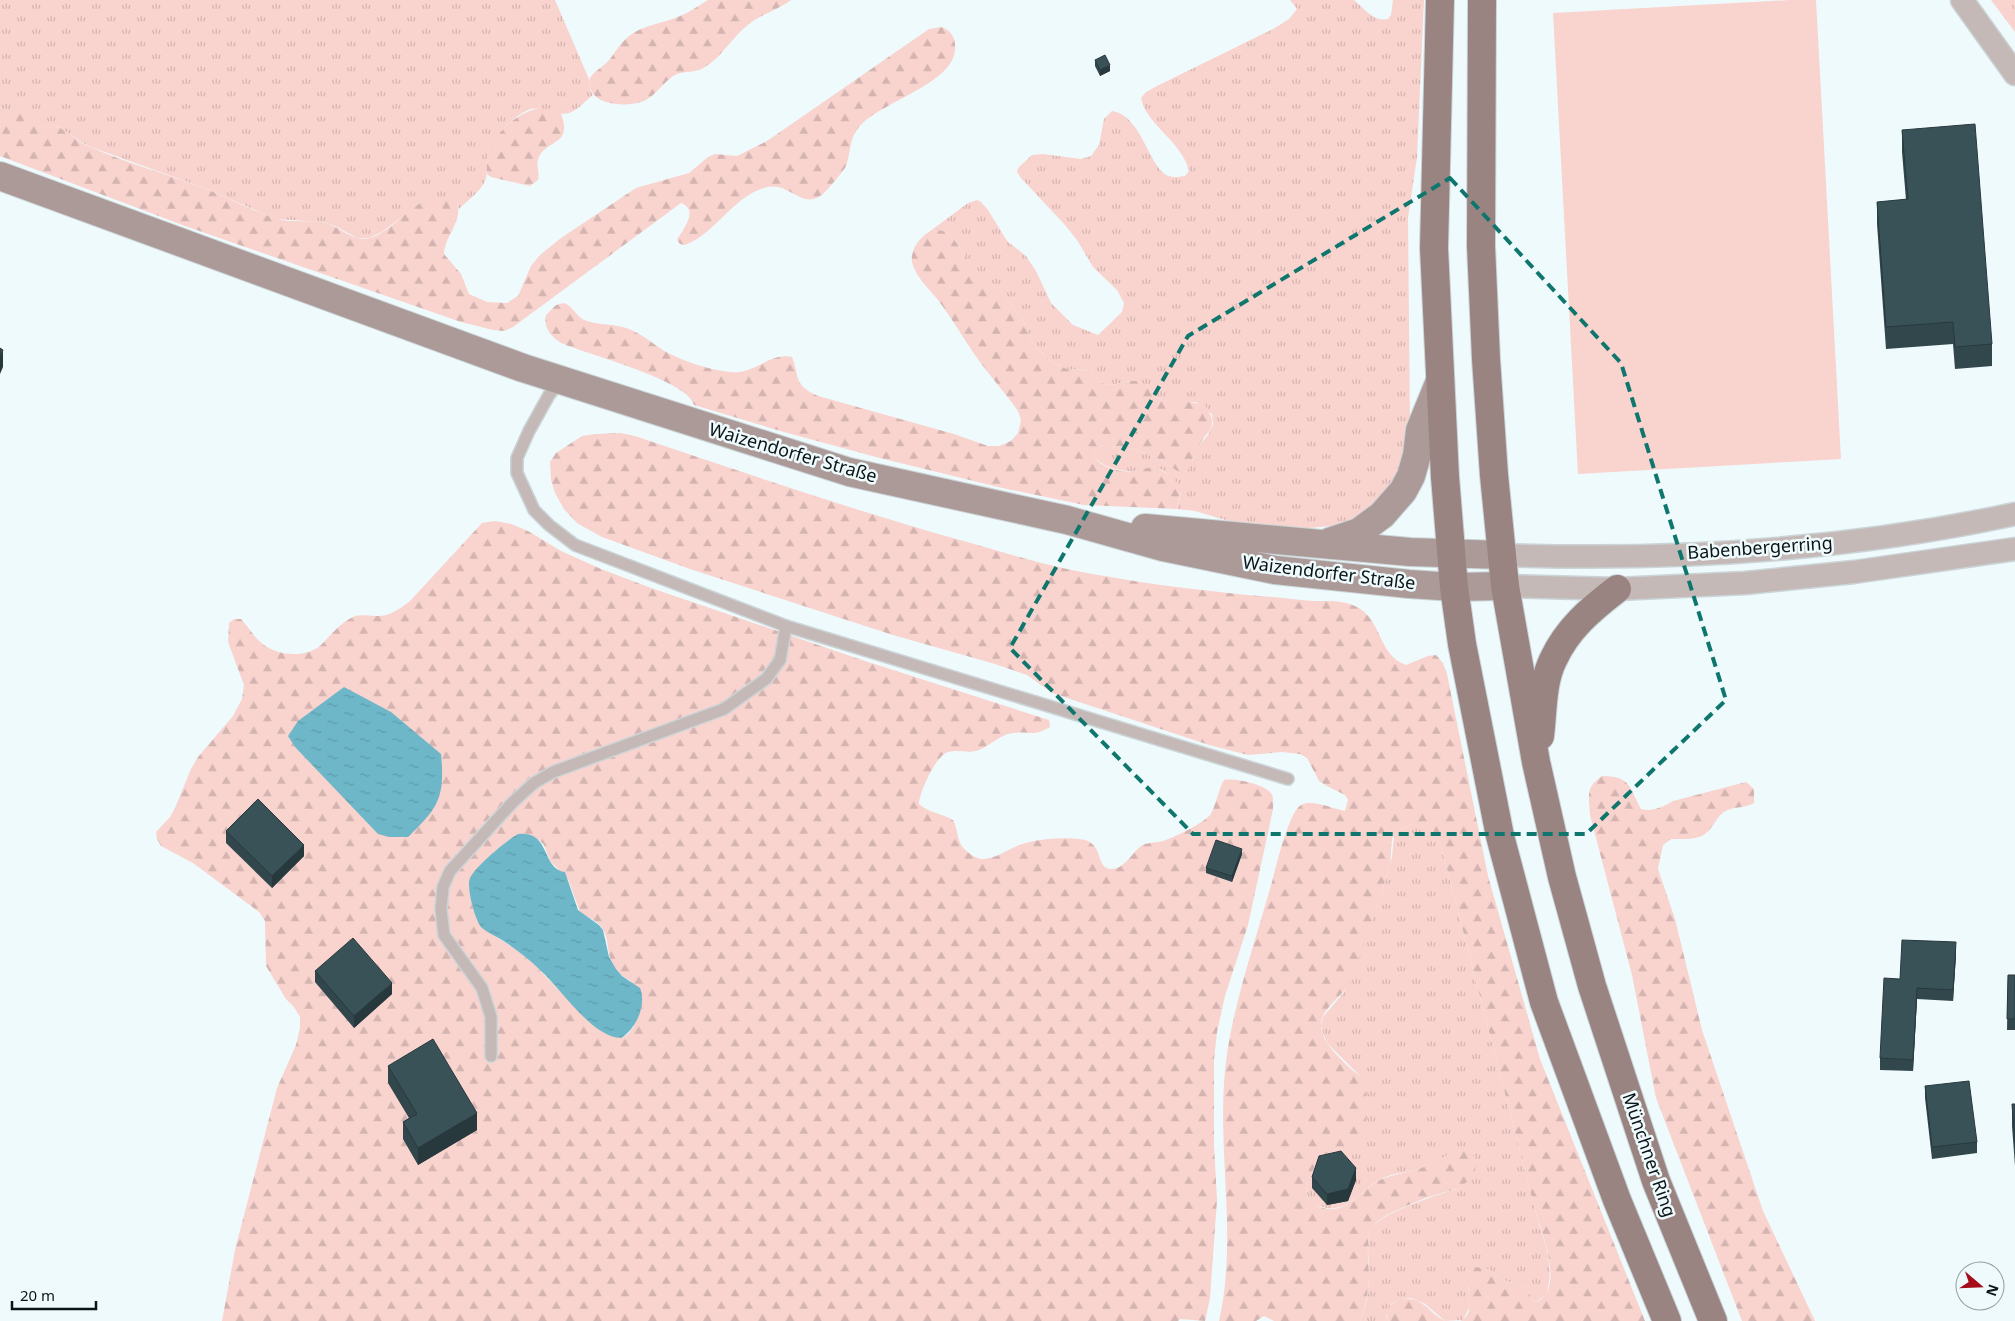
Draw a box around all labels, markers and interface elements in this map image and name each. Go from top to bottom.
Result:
street label: Waizendorfer Straße [706,417,880,488]
street label: Babenbergerring [1686,530,1833,564]
street label: Waizendorfer Straße [1241,550,1417,595]
street label: Münchner Ring [1617,1089,1682,1220]
north arrow [1955,1261,2005,1311]
scale bar [12,1278,96,1310]
text: N [1982,1282,2004,1299]
text: 20 m [20,1285,55,1305]

